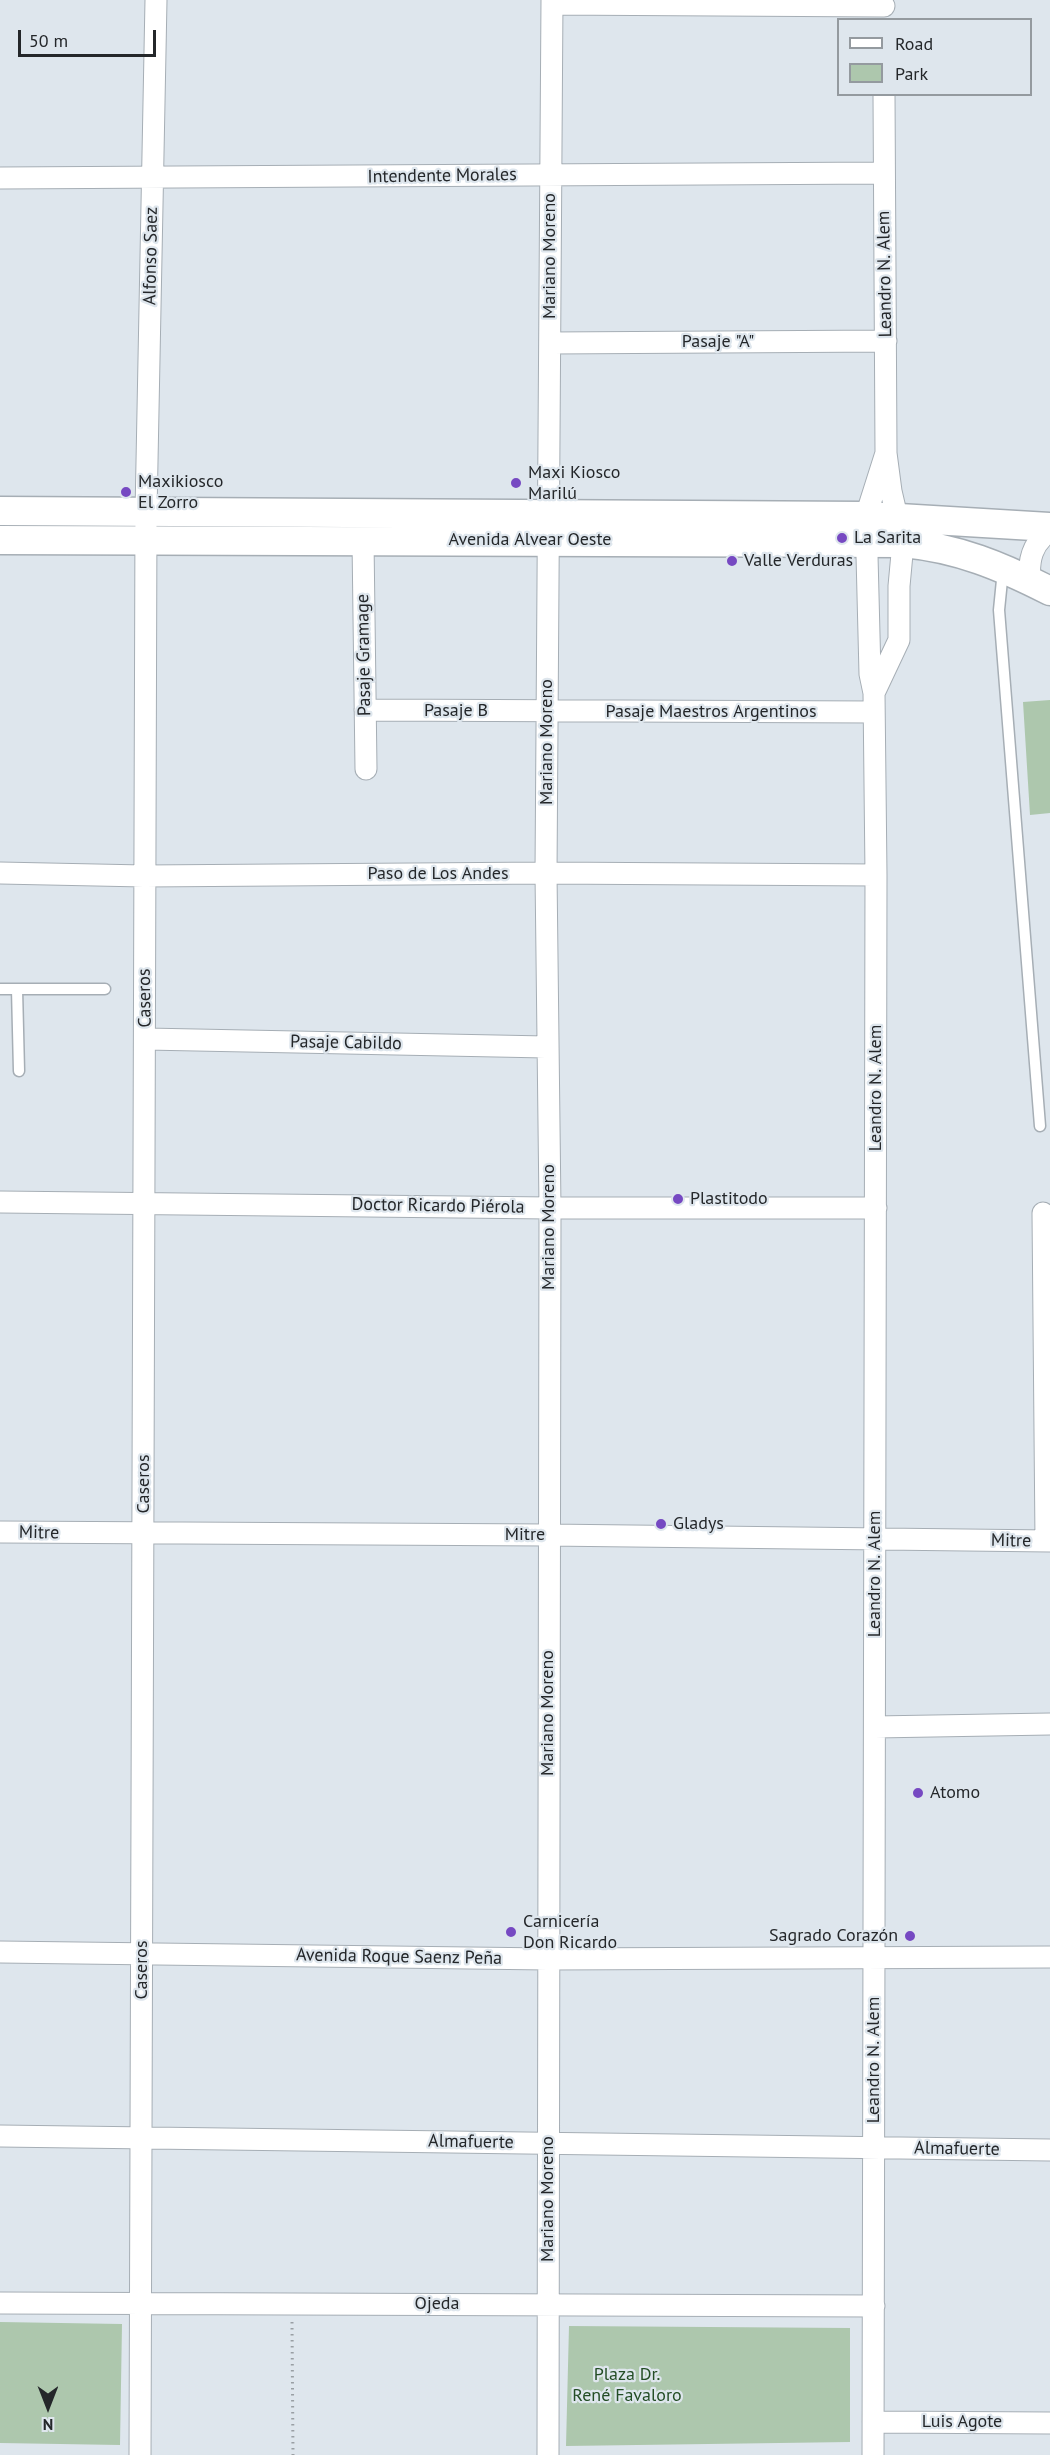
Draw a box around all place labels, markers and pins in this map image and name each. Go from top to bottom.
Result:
place label: Maxi Kiosco Marilú [528,462,620,504]
place label: Maxikiosco El Zorro [138,471,223,514]
marker: Maxi Kiosco Marilú [509,476,523,490]
marker: Maxikiosco El Zorro [119,485,133,499]
place label: La Sarita [854,527,921,549]
marker: La Sarita [835,531,849,545]
place label: Valle Verduras [744,550,853,572]
marker: Valle Verduras [725,554,739,568]
place label: Plastitodo [690,1188,768,1210]
marker: Plastitodo [671,1192,685,1206]
place label: Gladys [673,1513,724,1535]
marker: Gladys [654,1517,668,1531]
place label: Atomo [930,1782,980,1804]
marker: Atomo [911,1786,925,1800]
place label: Carnicería Don Ricardo [523,1911,617,1954]
marker: Carnicería Don Ricardo [504,1925,518,1939]
place label: Sagrado Corazón [769,1925,898,1947]
marker: Sagrado Corazón [903,1929,917,1943]

